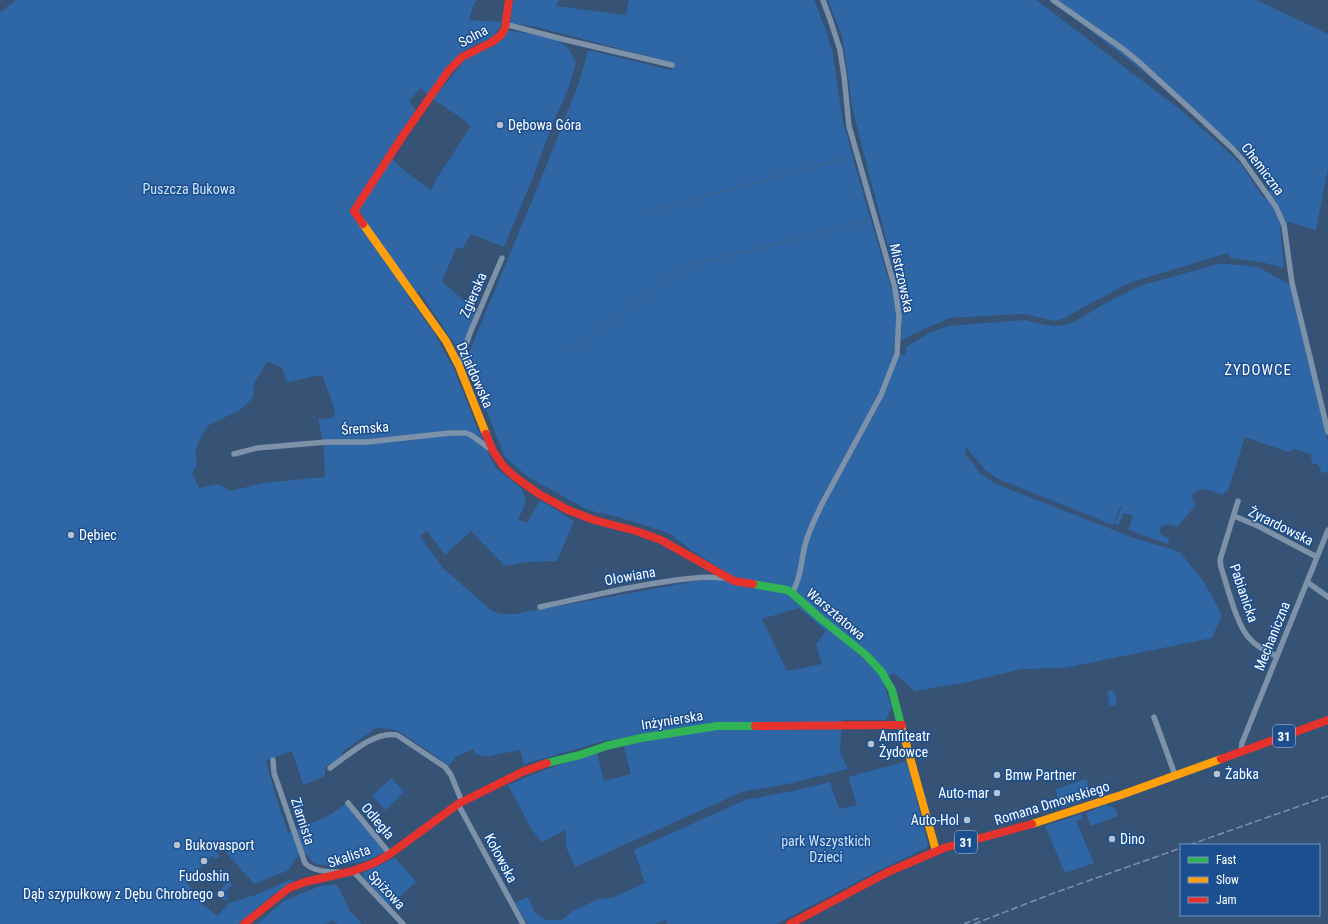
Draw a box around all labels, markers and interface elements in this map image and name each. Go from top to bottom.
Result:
street label: Solna [456,22,490,50]
place label: Dębowa Góra [508,117,582,133]
marker: Dębowa Góra [495,120,505,130]
street label: Chemiczna [1238,140,1288,198]
park label: Puszcza Bukowa [142,181,236,197]
street label: Mistrzowska [887,242,917,314]
street label: Zgierska [456,270,490,320]
street label: Działdowska [453,340,497,410]
district label: ŻYDOWCE [1224,361,1292,379]
street label: Śremska [340,417,389,438]
street label: Żyrardowska [1246,503,1316,549]
place label: Dębiec [79,527,117,543]
marker: Dębiec [66,530,76,540]
street label: Pabianicka [1227,562,1261,624]
street label: Ołowiana [603,564,657,588]
street label: Warsztatowa [803,585,869,643]
street label: Mechaniczna [1251,599,1293,673]
street label: Inżynierska [640,707,704,733]
road number: 31 [1273,725,1295,747]
place label: Amfiteatr Żydowce [879,728,930,760]
marker: Amfiteatr Żydowce [866,739,876,749]
place label: Żabka [1225,766,1259,782]
place label: Bmw Partner [1005,767,1076,783]
marker: Żabka [1212,769,1222,779]
marker: Bmw Partner [992,770,1002,780]
street label: Romana Dmowskiego [993,778,1111,828]
place label: Auto-mar [938,785,989,801]
marker: Auto-mar [992,788,1002,798]
street label: Ziarnista [288,795,318,847]
street label: Odległa [358,800,398,842]
place label: Auto-Hol [911,812,959,828]
marker: Auto-Hol [962,815,972,825]
street label: Kołowska [481,831,521,885]
road number: 31 [955,831,977,853]
place label: Dino [1120,831,1145,847]
park label: park Wszystkich Dzieci [781,833,871,865]
marker: Dino [1107,834,1117,844]
place label: Bukovasport [185,837,254,853]
marker: Bukovasport [172,840,182,850]
street label: Skalista [326,841,372,871]
legend [1180,844,1320,916]
text: Fast [1216,853,1237,867]
marker: Fudoshin [199,856,209,866]
place label: Fudoshin [179,868,229,884]
street label: Spiżowa [365,868,409,912]
text: Slow [1216,873,1239,887]
place label: Dąb szypułkowy z Dębu Chrobrego [23,886,213,902]
marker: Dąb szypułkowy z Dębu Chrobrego [216,889,226,899]
text: Jam [1216,893,1237,907]

